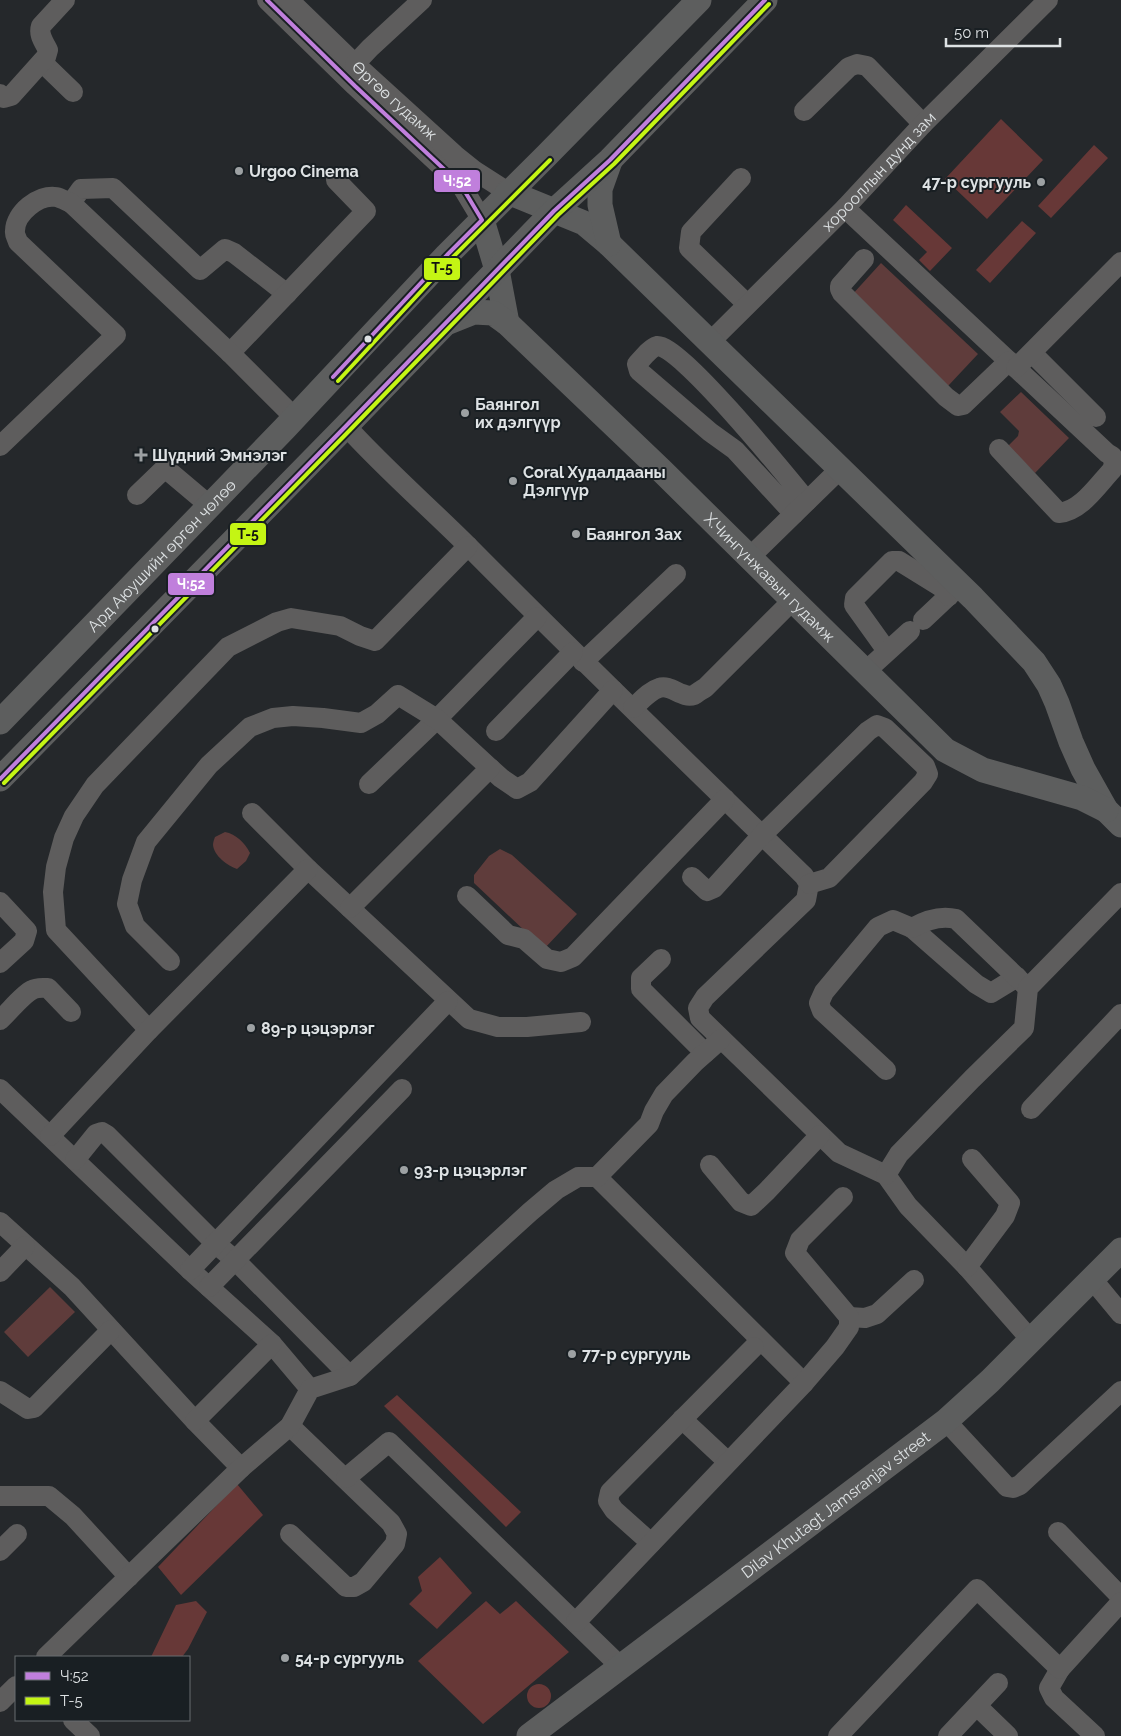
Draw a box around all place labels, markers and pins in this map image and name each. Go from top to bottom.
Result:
place label: Urgoo Cinema [249,162,359,181]
marker: Urgoo Cinema [233,165,245,177]
place label: 47-р сургууль [922,173,1031,192]
marker: 47-р сургууль [1035,176,1047,188]
unlabelled marker [363,334,373,344]
place label: Баянгол их дэлгүүр [475,395,561,432]
marker: Баянгол их дэлгүүр [459,407,471,419]
place label: Шүдний Эмнэлэг [152,446,287,465]
marker: Шүдний Эмнэлэг [134,448,148,462]
place label: Coral Худалдааны Дэлгүүр [523,463,666,500]
marker: Coral Худалдааны Дэлгүүр [507,475,519,487]
place label: Баянгол Зах [586,525,682,544]
marker: Баянгол Зах [570,528,582,540]
unlabelled marker [150,624,160,634]
place label: 89-р цэцэрлэг [261,1019,375,1038]
marker: 89-р цэцэрлэг [245,1022,257,1034]
place label: 93-р цэцэрлэг [414,1161,527,1180]
marker: 93-р цэцэрлэг [398,1164,410,1176]
place label: 77-р сургууль [582,1345,691,1364]
marker: 77-р сургууль [566,1348,578,1360]
place label: 54-р сургууль [295,1649,404,1668]
marker: 54-р сургууль [279,1652,291,1664]

